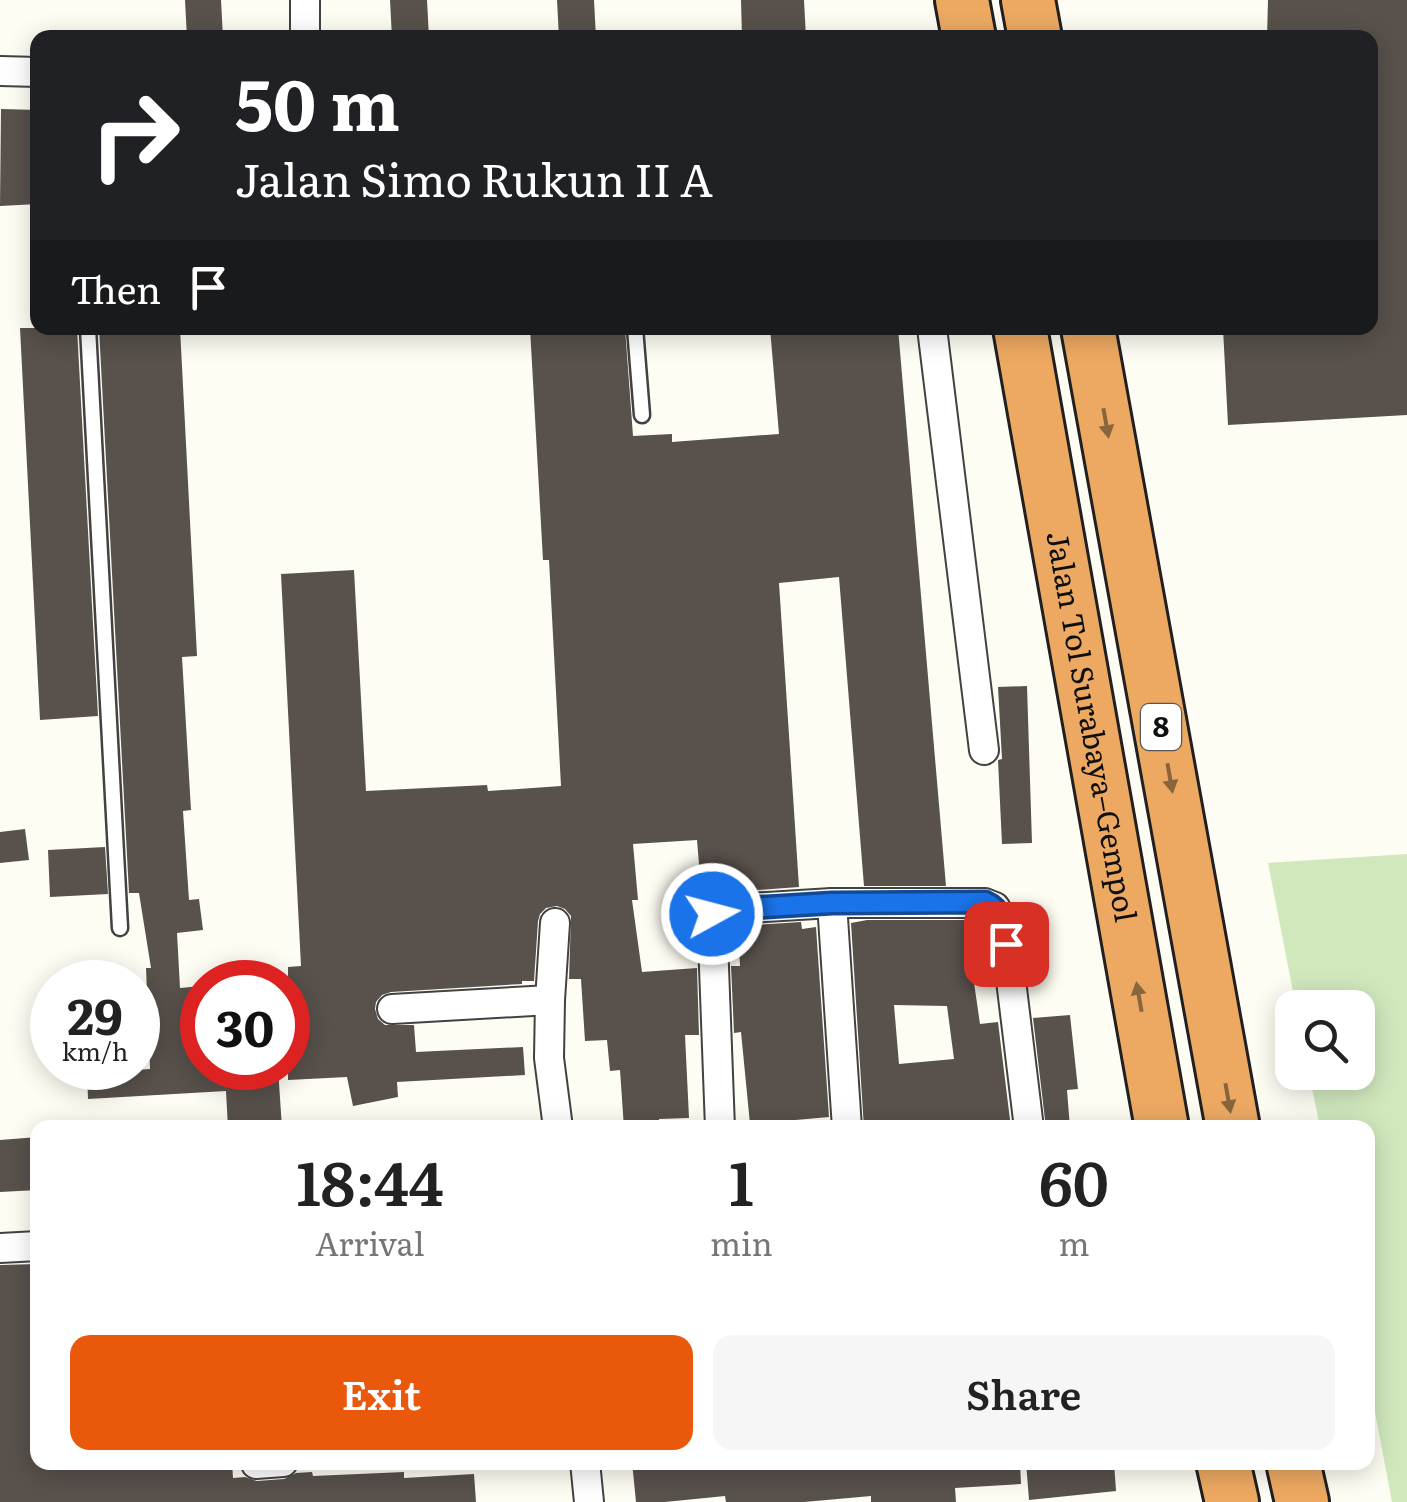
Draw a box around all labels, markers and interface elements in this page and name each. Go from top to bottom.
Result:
text: 50 m [235,49,400,153]
icon: right [70,70,200,200]
text: Jalan Simo Rukun II A [235,144,713,211]
text: Then [70,259,161,316]
icon: arrive [181,260,236,315]
one-way arrow [1099,408,1114,440]
street label: Jalan Tol Surabaya–Gempol [1037,527,1150,925]
road number: 8 [1141,704,1181,750]
one-way arrow [1163,762,1178,794]
position arrow [660,862,764,966]
pin [964,902,1049,987]
icon: arrive [979,917,1034,972]
speed limit sign: 30 [180,960,310,1090]
text: 29 [67,976,123,1050]
one-way arrow [1130,981,1146,1012]
map controls [1275,990,1375,1090]
button: search [1275,990,1375,1090]
text: km/h [62,1032,128,1069]
one-way arrow [1221,1082,1236,1114]
text: 18:44 [296,1135,444,1224]
text: 1 [729,1135,754,1224]
text: 60 [1039,1135,1109,1224]
text: Arrival [315,1218,425,1266]
text: min [710,1218,773,1266]
text: m [1058,1218,1089,1266]
button: Exit [70,1335,693,1450]
button: Share [713,1335,1335,1450]

